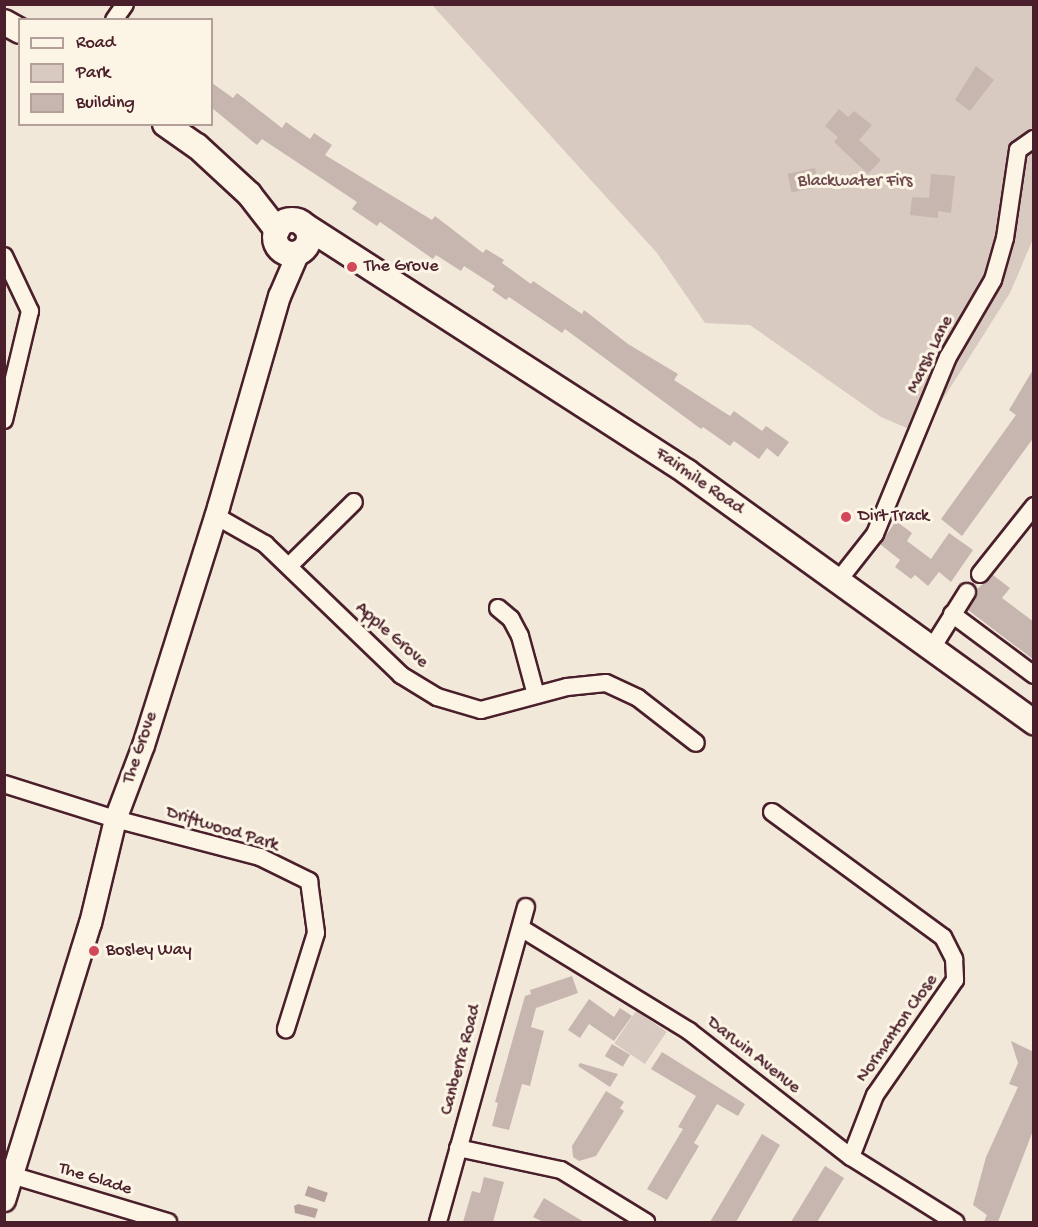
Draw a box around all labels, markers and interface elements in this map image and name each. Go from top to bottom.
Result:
legend [18,18,213,126]
text: Road [76,33,115,54]
text: Park [76,63,110,84]
text: Building [76,93,135,114]
park label: Blackwater Firs [798,171,912,193]
place label: The Grove [364,256,438,278]
marker: The Grove [345,260,359,274]
street label: Marsh Lane [903,313,959,397]
street label: Fairmile Road [651,444,747,520]
place label: Dirt Track [858,506,929,528]
marker: Dirt Track [839,510,853,524]
street label: Apple Grove [350,598,432,674]
street label: The Grove [119,709,163,787]
street label: Driftwood Park [163,803,281,857]
place label: Bosley Way [106,940,192,962]
marker: Bosley Way [87,944,101,958]
street label: Normanton Close [853,971,943,1087]
street label: Canberra Road [437,1002,487,1118]
street label: Darwin Avenue [702,1013,804,1099]
street label: The Glade [56,1159,134,1201]

